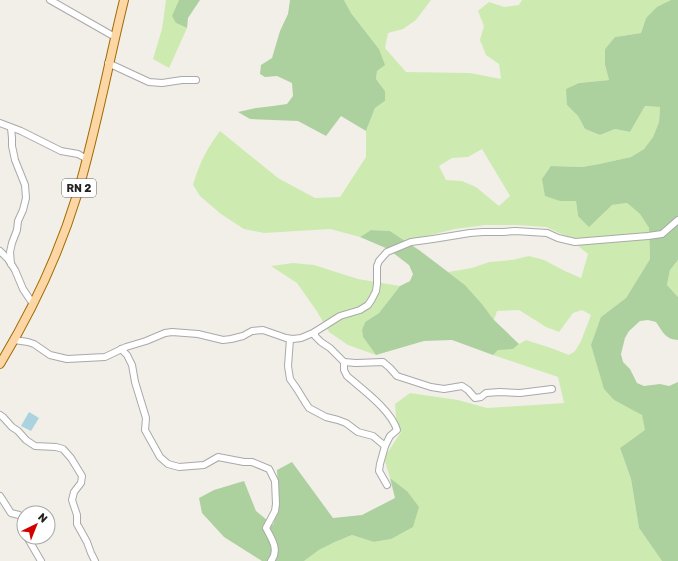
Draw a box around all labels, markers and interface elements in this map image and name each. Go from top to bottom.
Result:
road number: RN 2 [62,179,96,197]
north arrow [16,505,56,545]
text: N [35,511,50,526]

